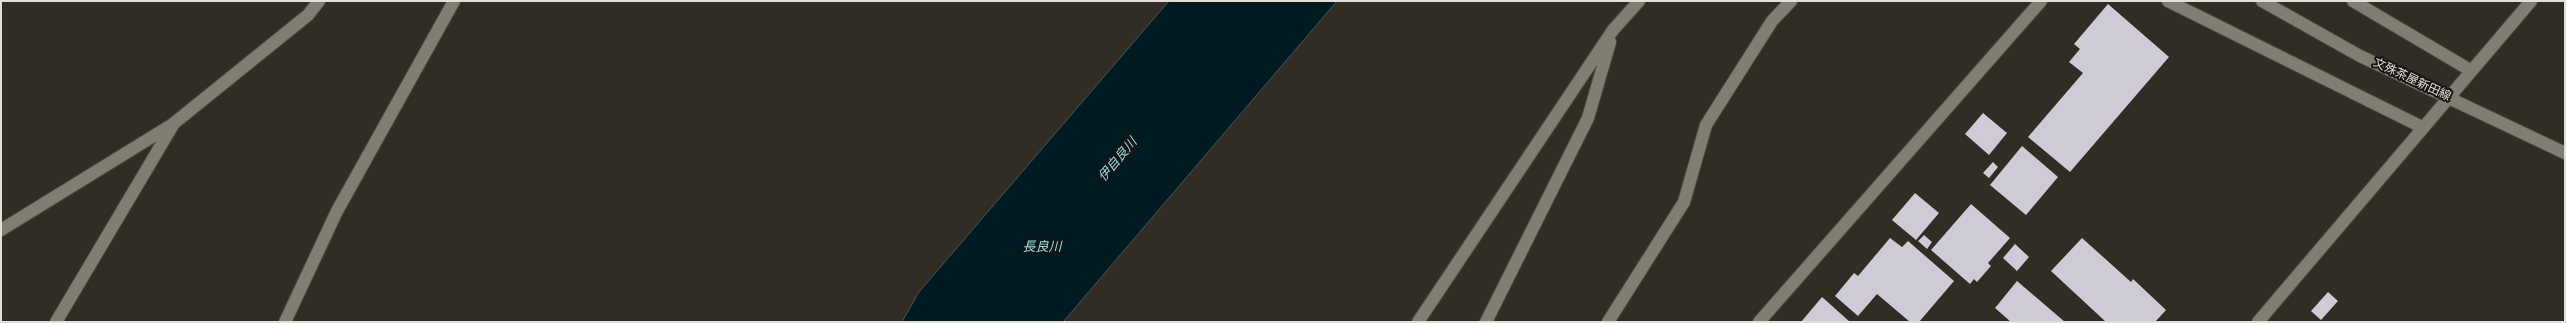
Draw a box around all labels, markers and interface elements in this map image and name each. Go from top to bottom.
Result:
street label: 文殊茶屋新田線 [2371,56,2453,104]
water label: 伊自良川 [1095,135,1141,185]
water label: 長良川 [1023,240,1061,256]

